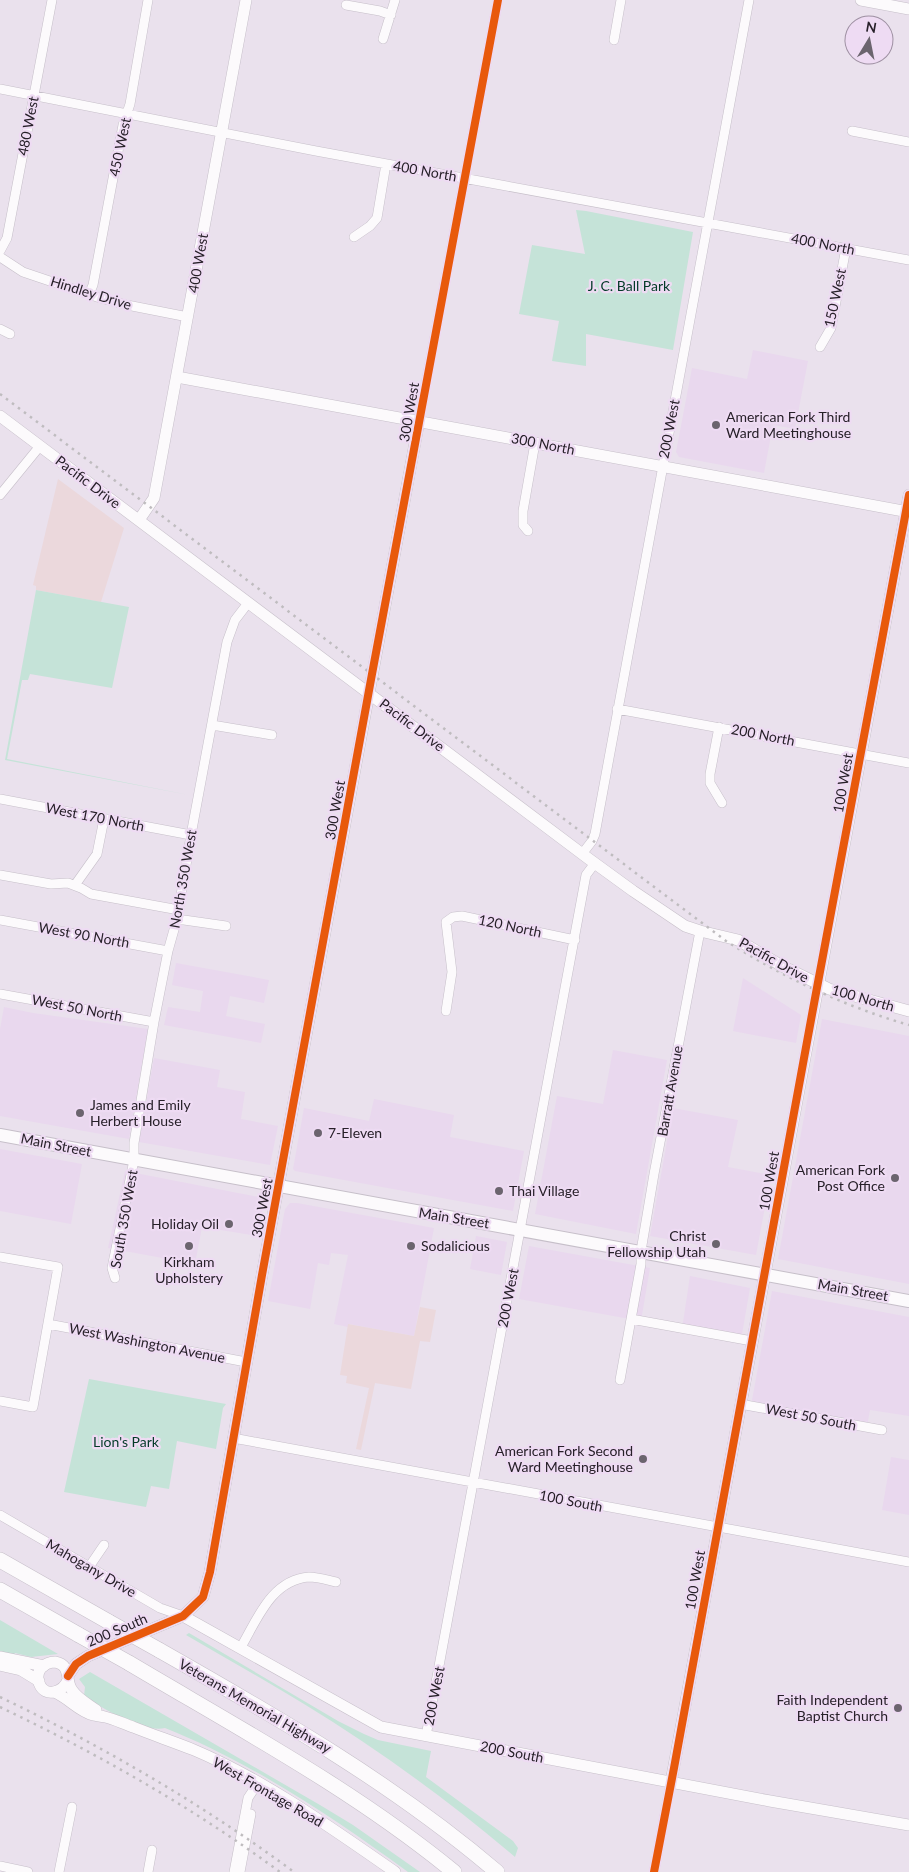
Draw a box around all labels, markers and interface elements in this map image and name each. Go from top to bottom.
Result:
north arrow [844,15,894,65]
text: N [865,17,878,36]
street label: 480 West [13,95,42,157]
street label: 450 West [105,116,134,178]
street label: 400 North [392,157,458,184]
street label: 400 North [790,229,856,258]
street label: 400 West [184,232,211,294]
street label: 150 West [820,267,849,329]
street label: Hindley Drive [49,272,134,313]
park label: J. C. Ball Park [588,277,671,294]
street label: 300 West [395,381,422,443]
street label: 200 West [654,398,683,460]
place label: American Fork Third Ward Meetinghouse [726,408,851,441]
marker: American Fork Third Ward Meetinghouse [710,419,722,431]
street label: 300 North [510,429,576,458]
street label: Pacific Drive [52,452,124,512]
street label: Pacific Drive [376,695,448,755]
street label: 200 North [730,720,796,749]
street label: 100 West [829,752,856,814]
street label: 300 West [321,779,348,841]
street label: West 170 North [44,799,146,834]
street label: North 350 West [165,828,200,930]
street label: 120 North [477,911,543,941]
street label: West 90 North [37,918,131,951]
street label: Pacific Drive [737,933,812,986]
street label: 100 North [830,980,896,1015]
street label: West 50 North [30,990,124,1025]
street label: Barratt Avenue [653,1044,686,1138]
place label: James and Emily Herbert House [90,1096,191,1129]
marker: James and Emily Herbert House [74,1107,86,1119]
place label: 7-Eleven [328,1124,382,1141]
marker: 7-Eleven [312,1127,324,1139]
street label: Main Street [19,1129,93,1160]
street label: 100 West [755,1150,782,1212]
place label: American Fork Post Office [796,1161,886,1194]
street label: South 350 West [106,1168,141,1269]
marker: American Fork Post Office [889,1172,901,1184]
street label: 300 West [247,1177,276,1239]
place label: Thai Village [509,1182,579,1199]
marker: Thai Village [493,1185,505,1197]
street label: Main Street [418,1204,491,1231]
place label: Holiday Oil [151,1215,219,1232]
marker: Holiday Oil [223,1218,235,1230]
place label: Christ Fellowship Utah [607,1227,706,1260]
place label: Sodalicious [421,1237,490,1254]
marker: Christ Fellowship Utah [710,1238,722,1250]
marker: Kirkham Upholstery [183,1240,195,1252]
marker: Sodalicious [405,1240,417,1252]
place label: Kirkham Upholstery [155,1253,224,1286]
street label: 200 West [493,1267,522,1329]
street label: Main Street [816,1275,890,1304]
street label: West Washington Avenue [68,1319,227,1366]
street label: West 50 South [764,1399,858,1434]
park label: Lion's Park [93,1433,160,1450]
place label: American Fork Second Ward Meetinghouse [495,1442,633,1475]
marker: American Fork Second Ward Meetinghouse [637,1453,649,1465]
street label: 100 South [538,1486,604,1515]
street label: Mahogany Drive [43,1535,139,1600]
street label: 100 West [681,1549,708,1611]
street label: 200 South [84,1609,150,1650]
street label: Veterans Memorial Highway [176,1655,335,1757]
street label: 200 West [419,1665,448,1727]
place label: Faith Independent Baptist Church [776,1691,888,1724]
marker: Faith Independent Baptist Church [892,1702,904,1714]
street label: 200 South [479,1737,545,1766]
street label: West Frontage Road [210,1753,327,1830]

